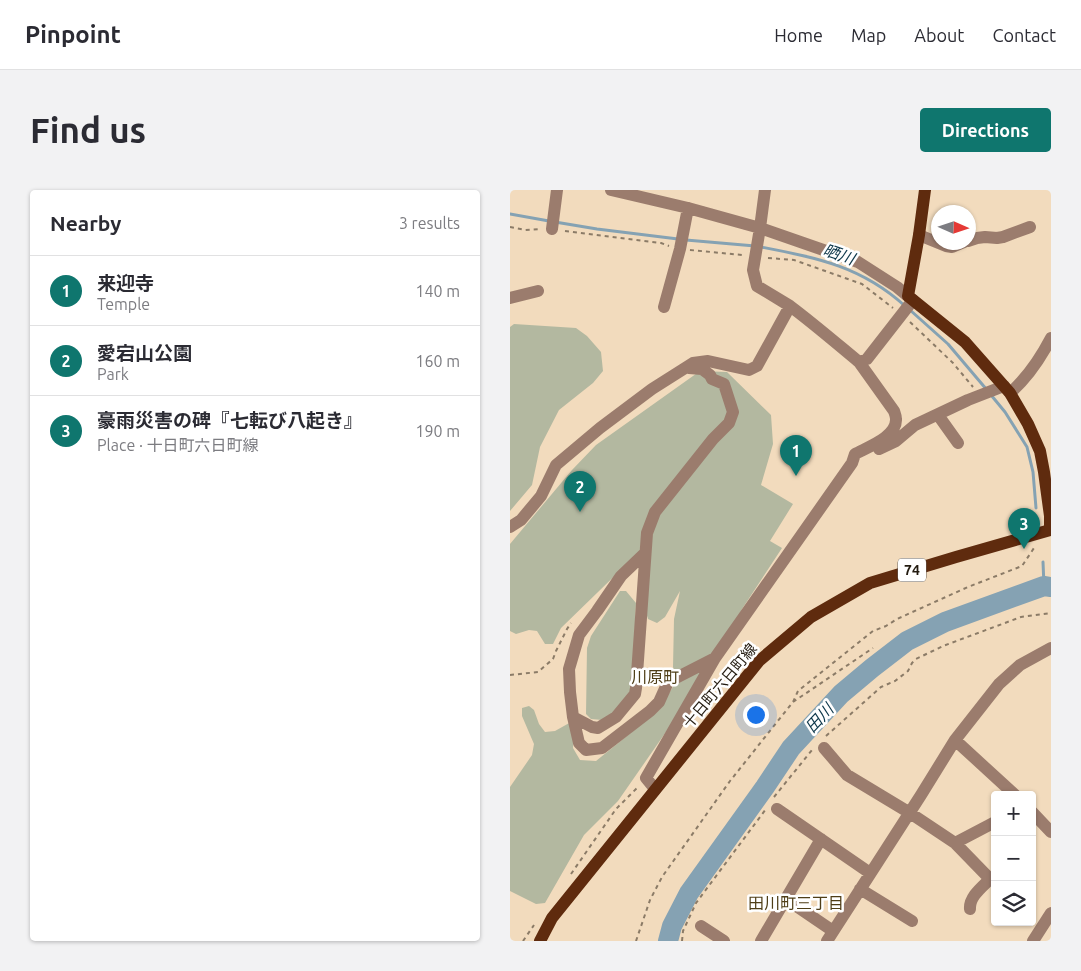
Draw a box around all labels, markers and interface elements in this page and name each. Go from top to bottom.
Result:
text: Pinpoint [25,21,121,48]
text: Home [774,25,823,45]
text: Map [851,25,886,45]
text: About [914,25,964,45]
text: Contact [992,25,1056,45]
button: Directions [920,108,1051,152]
text: Find us [30,110,146,150]
north arrow [931,205,976,250]
text: Nearby [50,211,121,235]
text: 3 results [399,214,460,232]
water label: 晒川 [821,240,859,268]
text: 来迎寺 [97,272,154,294]
text: 1 [61,282,71,300]
text: 140 m [415,282,460,300]
text: Temple [97,295,150,313]
text: 愛宕山公園 [97,342,192,364]
text: 2 [61,352,71,370]
text: 160 m [415,352,460,370]
text: Park [97,365,129,383]
text: 豪雨災害の碑『七転び八起き』 [97,409,363,431]
text: 3 [61,422,71,440]
text: 190 m [415,422,460,440]
pin: 1 [780,435,812,476]
text: Place · 十日町六日町線 [97,436,259,454]
pin: 2 [564,471,596,512]
pin: 3 [1008,508,1040,549]
road number: 74 [898,558,926,582]
street label: 十日町六日町線 [679,640,760,731]
district label: 川原町 [631,668,679,686]
water label: 田川 [802,699,838,736]
your location [743,702,769,728]
map controls [991,791,1036,926]
button: + [991,791,1036,836]
button: − [991,836,1036,881]
button: layers [991,881,1036,926]
district label: 田川町三丁目 [748,894,844,912]

